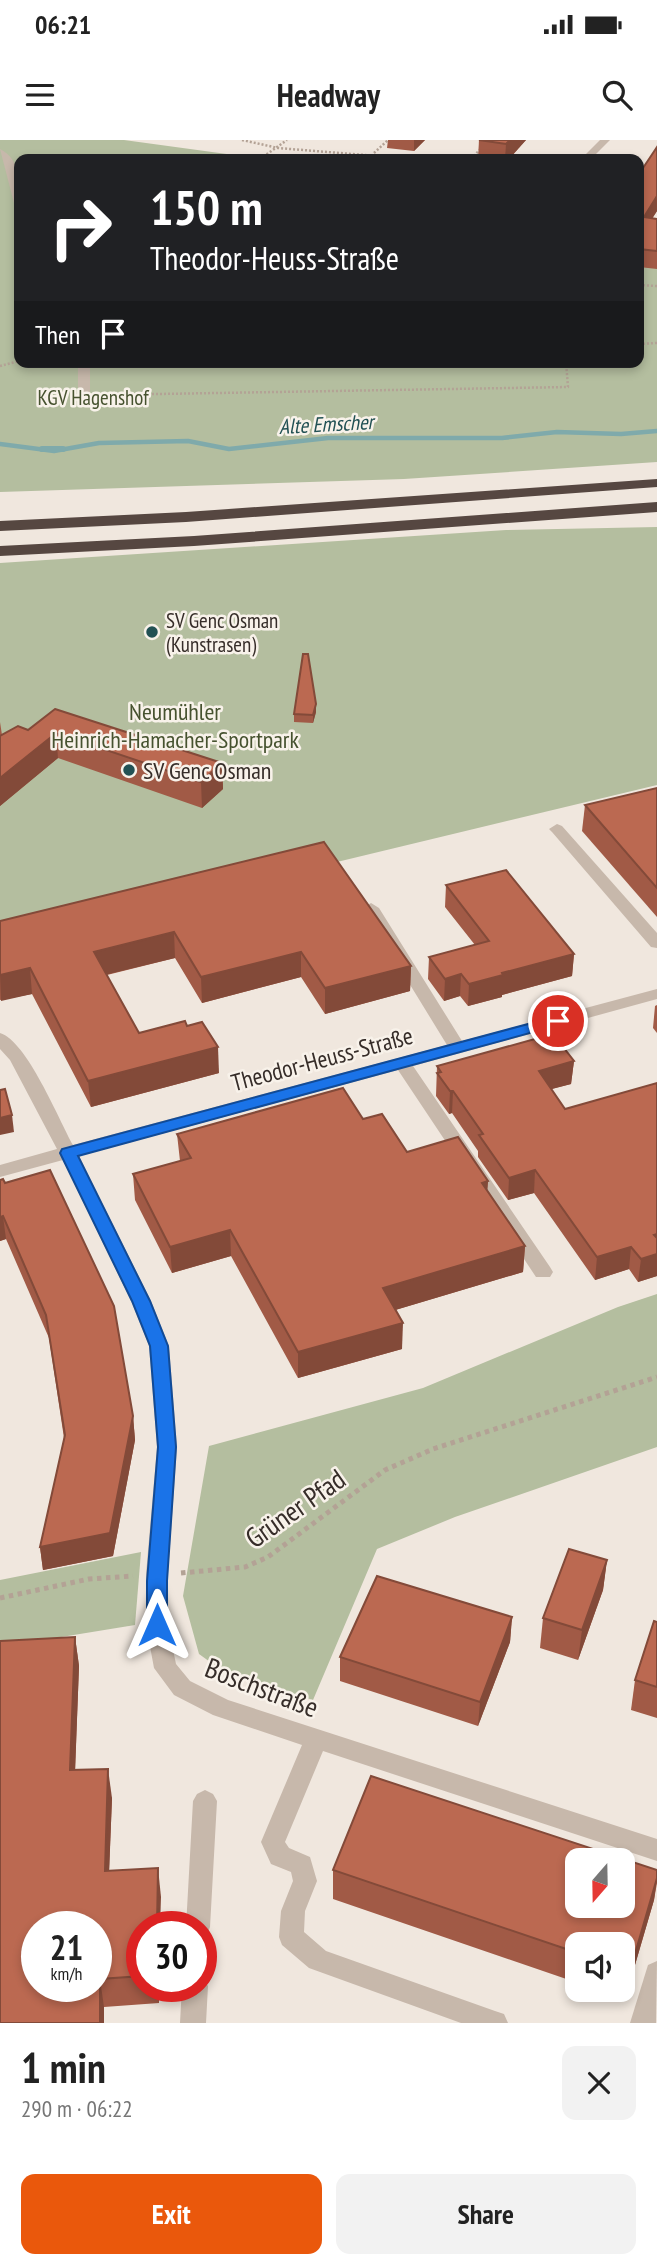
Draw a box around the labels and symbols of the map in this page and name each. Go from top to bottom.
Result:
park label: KGV Hagenshof [37,384,149,411]
water label: Alte Emscher [278,408,377,440]
place label: SV Genc Osman (Kunstrasen) [166,607,278,658]
marker: SV Genc Osman (Kunstrasen) [144,624,160,640]
park label: Neumühler Heinrich-Hamacher-Sportpark [51,696,299,755]
place label: SV Genc Osman [143,755,271,786]
marker: SV Genc Osman [121,762,137,778]
pin [528,991,588,1051]
street label: Theodor-Heuss-Straße [228,1020,416,1098]
street label: Grüner Pfad [238,1460,352,1556]
position arrow [120,1588,194,1662]
street label: Boschstraße [200,1649,324,1725]
north arrow [565,1848,635,1918]
speed limit sign: 30 [126,1911,217,2002]

